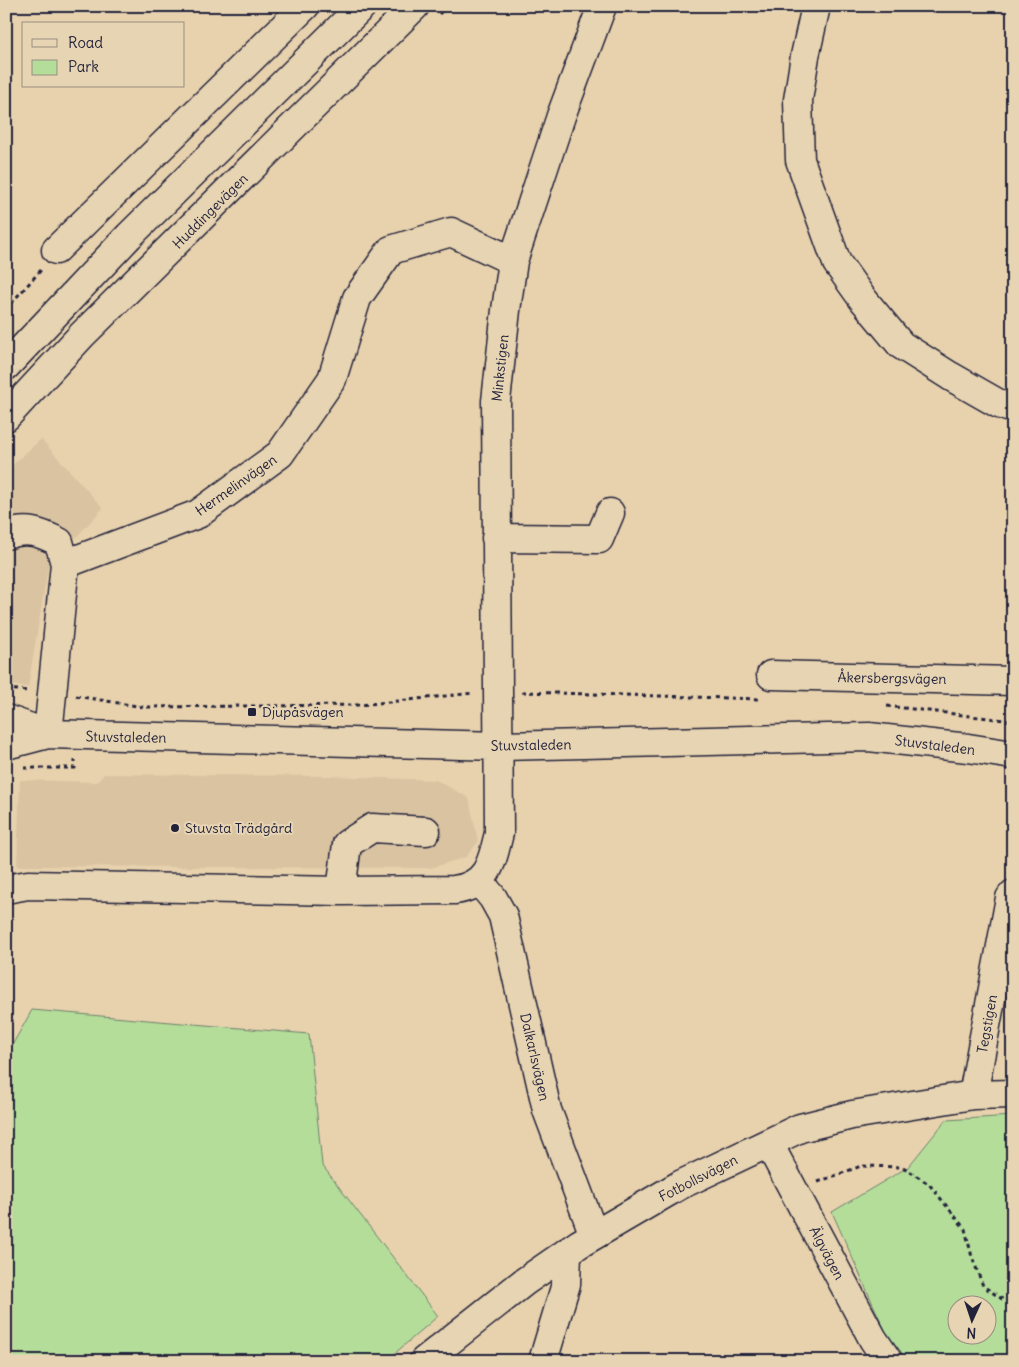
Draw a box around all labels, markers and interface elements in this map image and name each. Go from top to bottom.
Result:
legend [22,22,185,88]
text: Road [68,33,103,52]
text: Park [68,57,99,76]
street label: Huddingevägen [169,170,251,252]
street label: Minkstigen [488,334,512,402]
street label: Hermelinvägen [192,450,280,520]
street label: Åkersbergsvägen [837,668,947,688]
place label: Djupåsvägen [262,703,344,721]
marker: Djupåsvägen [246,706,258,718]
street label: Stuvstaleden [85,727,167,747]
street label: Stuvstaleden [894,731,976,759]
street label: Stuvstaleden [490,735,572,755]
place label: Stuvsta Trädgård [185,819,292,837]
marker: Stuvsta Trädgård [169,822,181,834]
street label: Tegstigen [973,993,1001,1055]
street label: Dalkarlsvägen [516,1011,554,1103]
street label: Fotbollsvägen [656,1150,740,1206]
street label: Älgvägen [805,1223,849,1283]
north arrow [946,1294,996,1344]
text: N [966,1324,977,1342]

